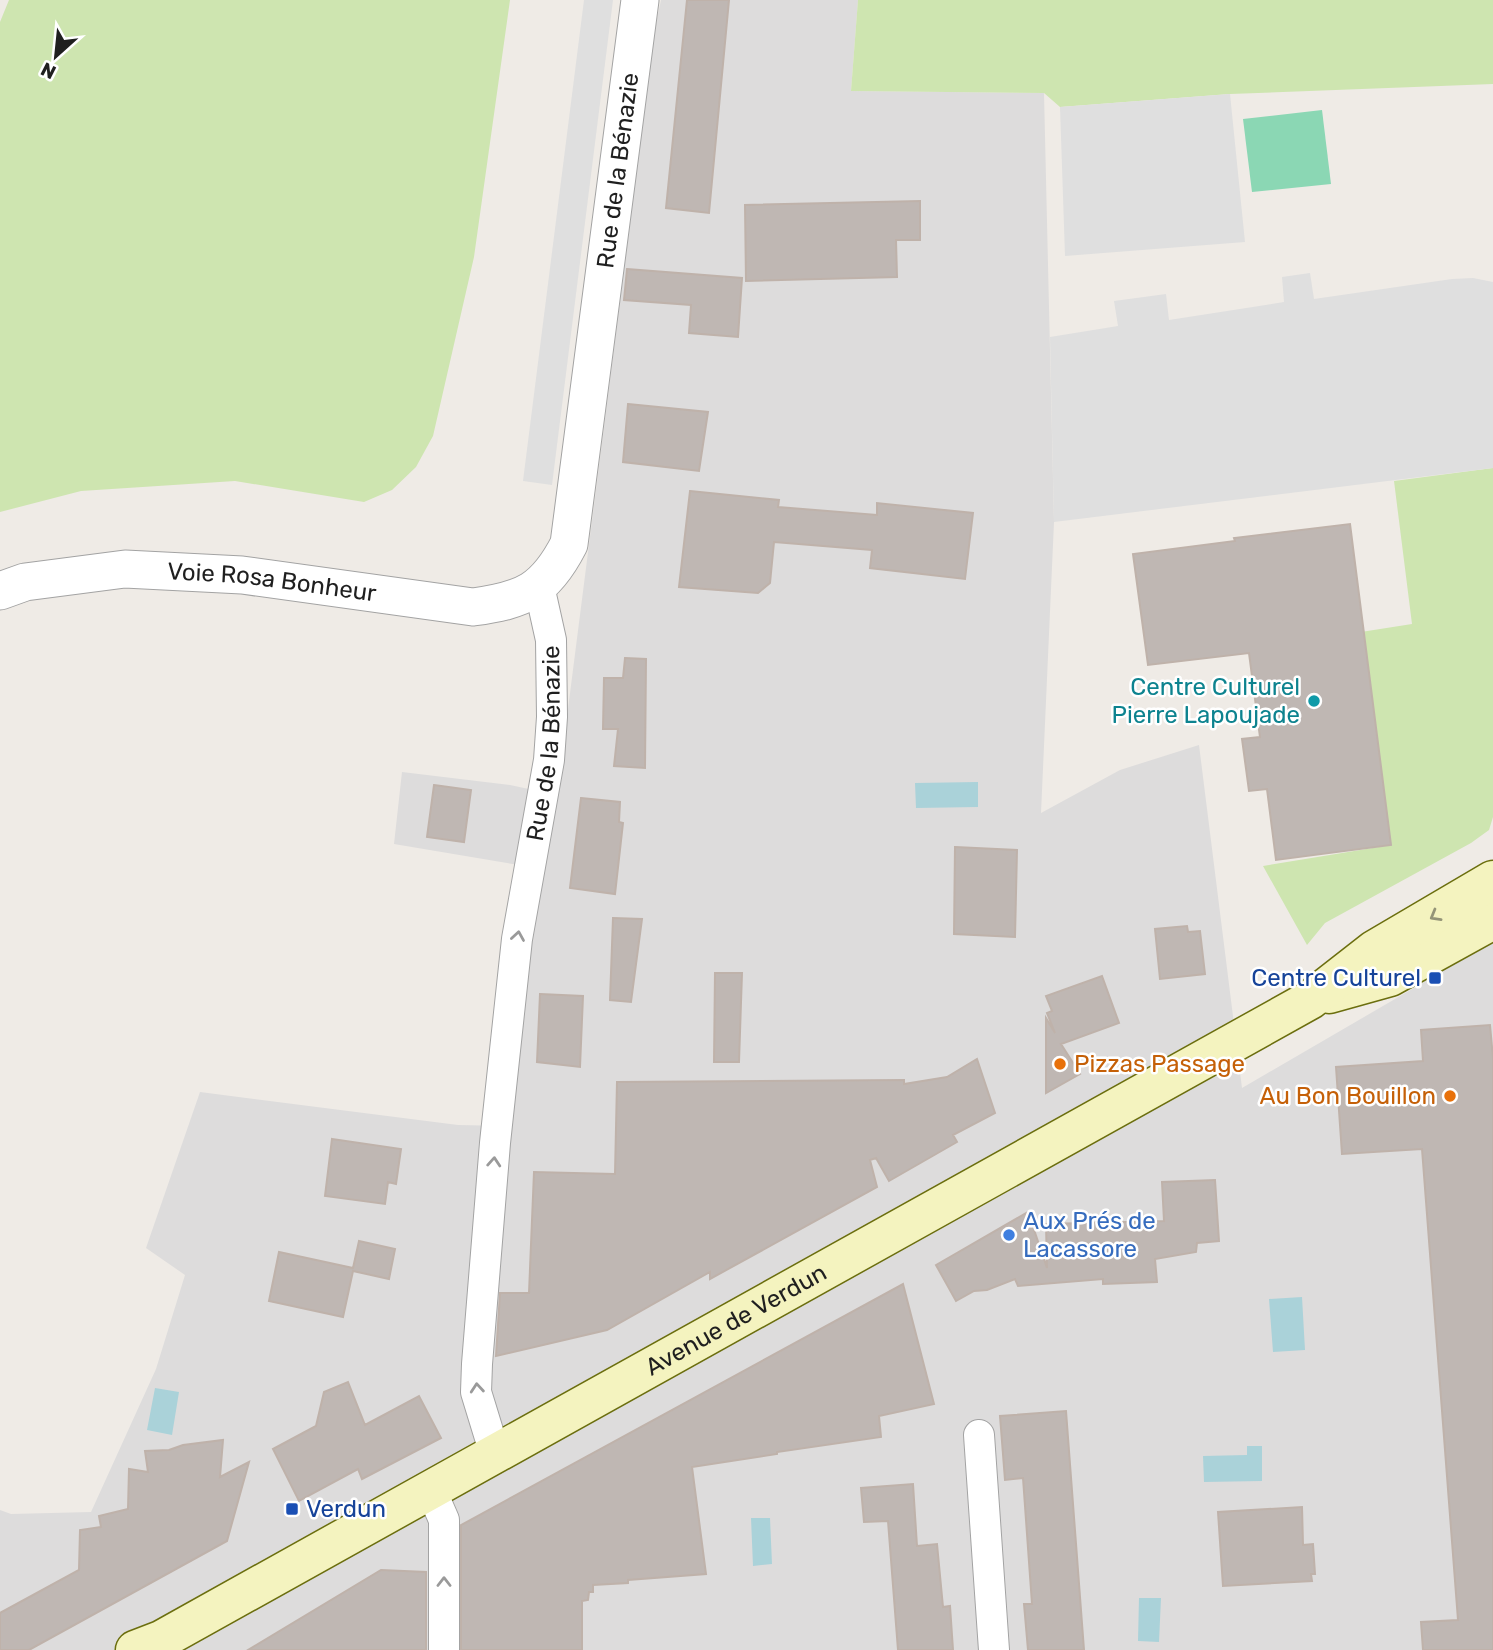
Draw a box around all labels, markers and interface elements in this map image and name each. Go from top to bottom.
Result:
north arrow [21,21,91,91]
text: N [37,57,60,84]
street label: Rue de la Bénazie [591,71,644,270]
street label: Voie Rosa Bonheur [167,557,378,607]
street label: Rue de la Bénazie [521,645,566,843]
place label: Centre Culturel Pierre Lapoujade [1112,673,1300,729]
marker: Centre Culturel Pierre Lapoujade [1306,693,1322,709]
one-way arrow [1429,907,1442,920]
one-way arrow [511,930,526,942]
place label: Centre Culturel [1251,964,1421,992]
marker: Centre Culturel [1427,970,1443,986]
place label: Pizzas Passage [1074,1050,1245,1078]
marker: Pizzas Passage [1052,1056,1068,1072]
place label: Au Bon Bouillon [1259,1082,1436,1110]
marker: Au Bon Bouillon [1442,1088,1458,1104]
one-way arrow [486,1156,501,1167]
place label: Aux Prés de Lacassore [1023,1207,1156,1263]
marker: Aux Prés de Lacassore [1001,1227,1017,1243]
street label: Avenue de Verdun [640,1258,831,1381]
one-way arrow [470,1382,485,1394]
place label: Verdun [306,1495,386,1523]
marker: Verdun [284,1501,300,1517]
one-way arrow [436,1576,452,1587]

